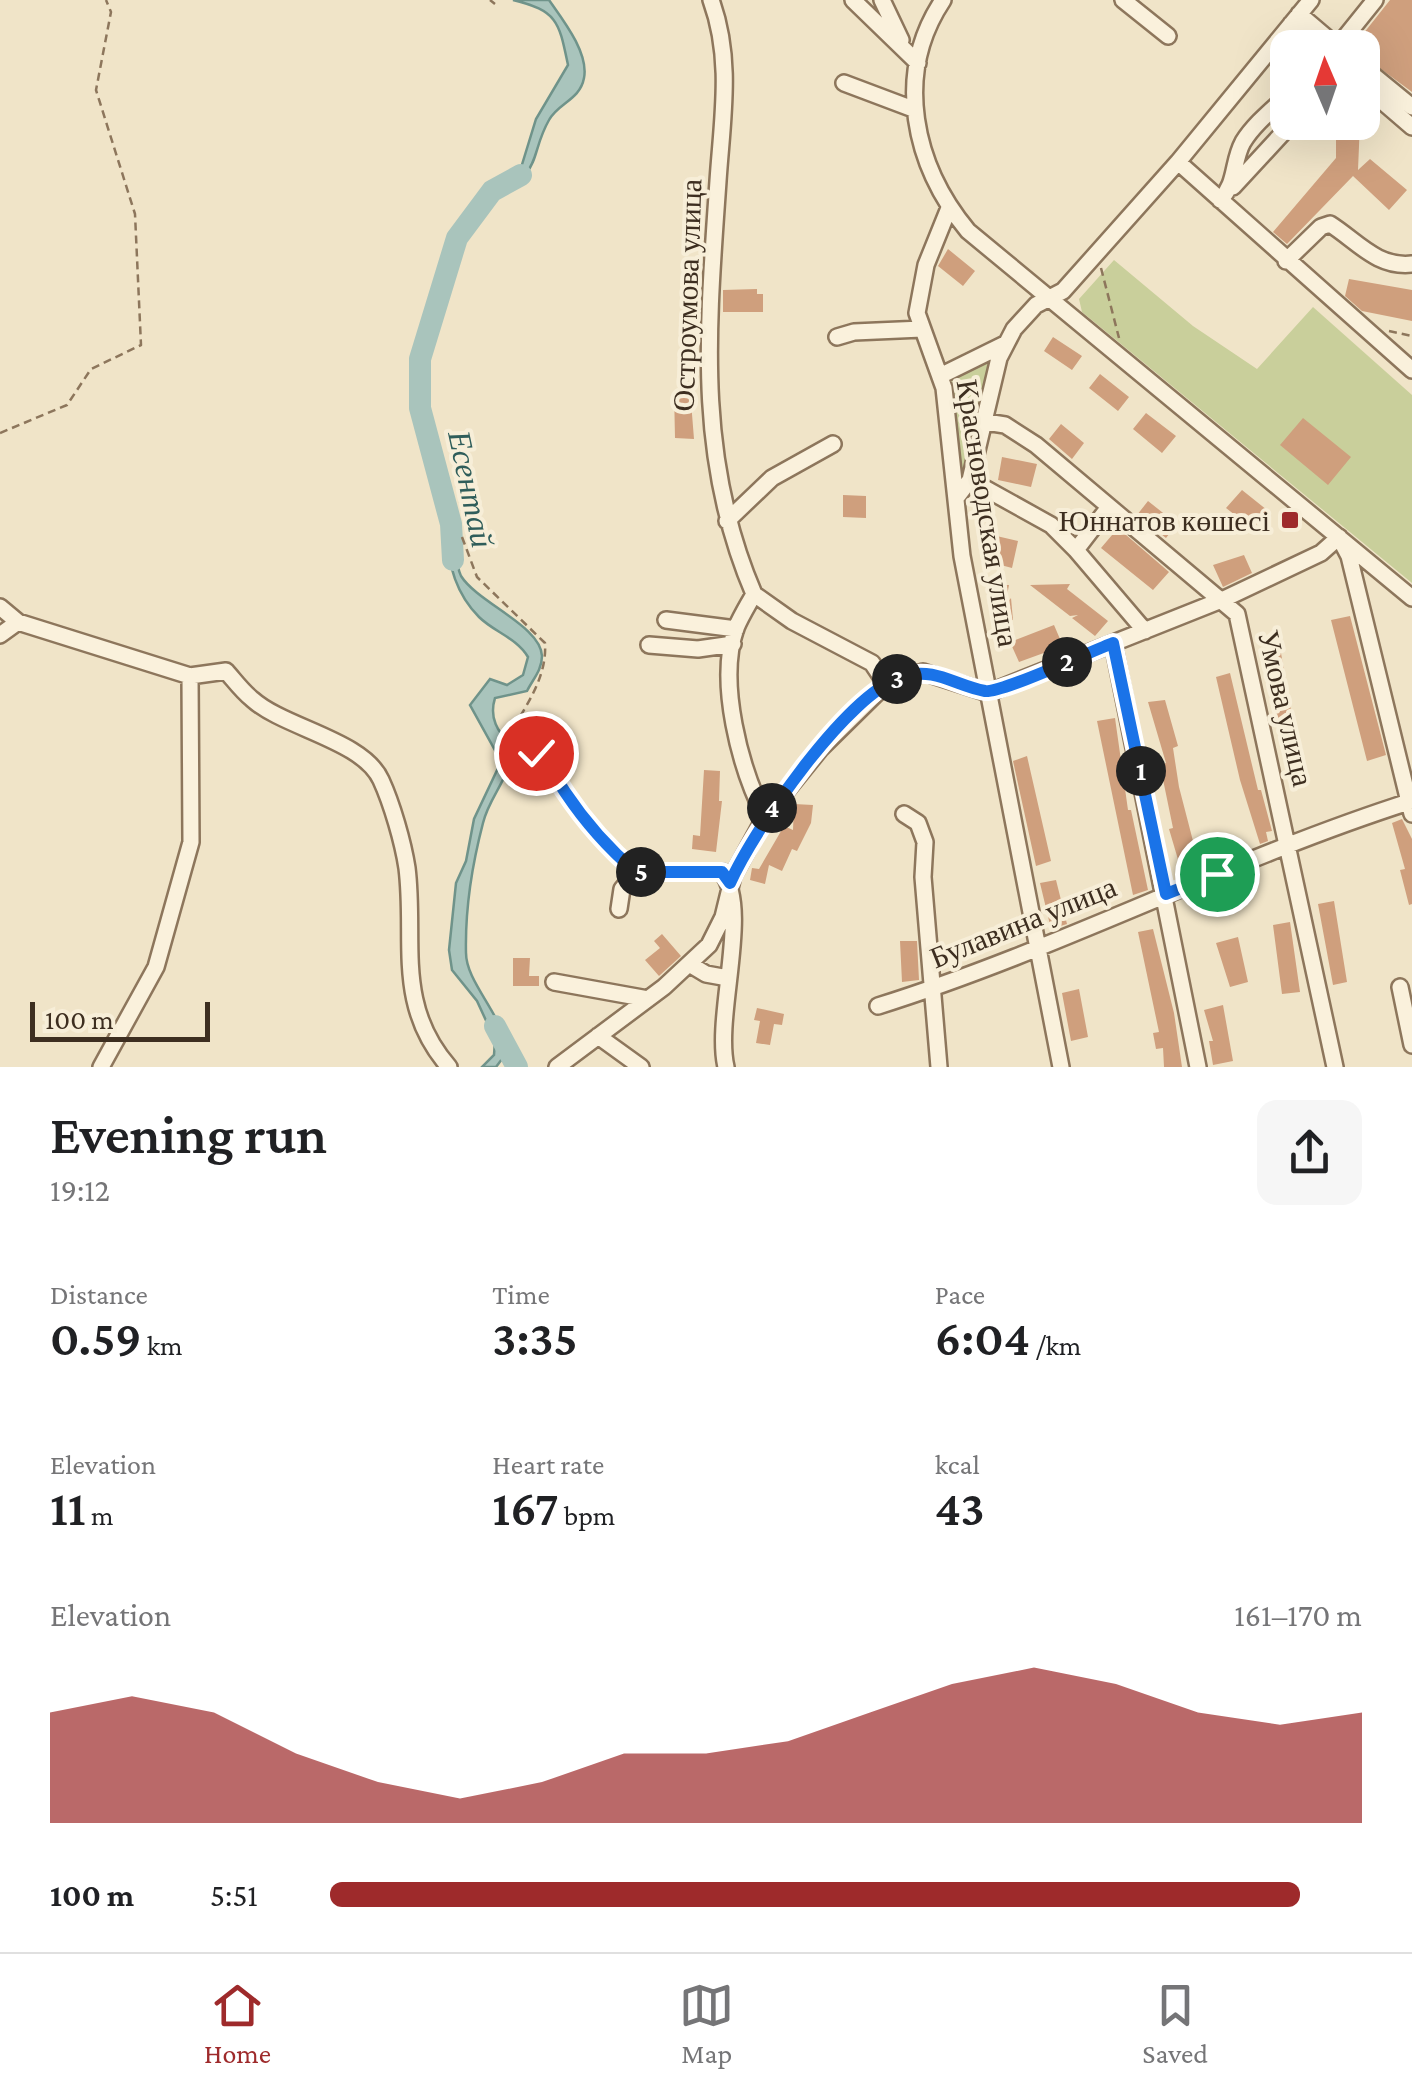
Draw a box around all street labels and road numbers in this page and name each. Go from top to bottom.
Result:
street label: Остроумова улица [666,178,708,412]
street label: Красноводская улица [951,377,1025,649]
street label: Умова улица [1252,627,1320,789]
street label: Булавина улица [925,870,1121,974]

